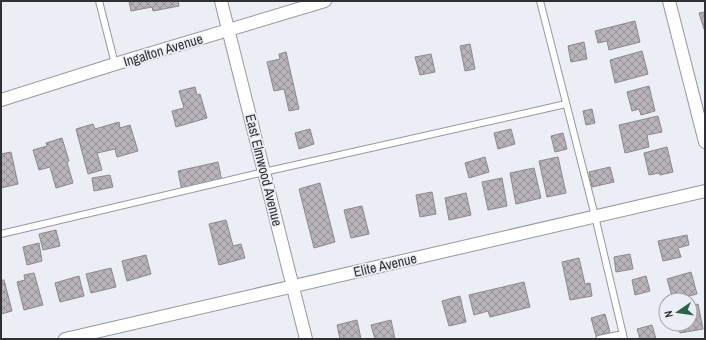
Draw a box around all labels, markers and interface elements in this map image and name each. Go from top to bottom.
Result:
street label: Ingalton Avenue [121,29,205,71]
street label: East Elmwood Avenue [241,112,287,228]
street label: Elite Avenue [352,249,418,281]
north arrow [658,292,698,332]
text: N [661,310,676,319]

